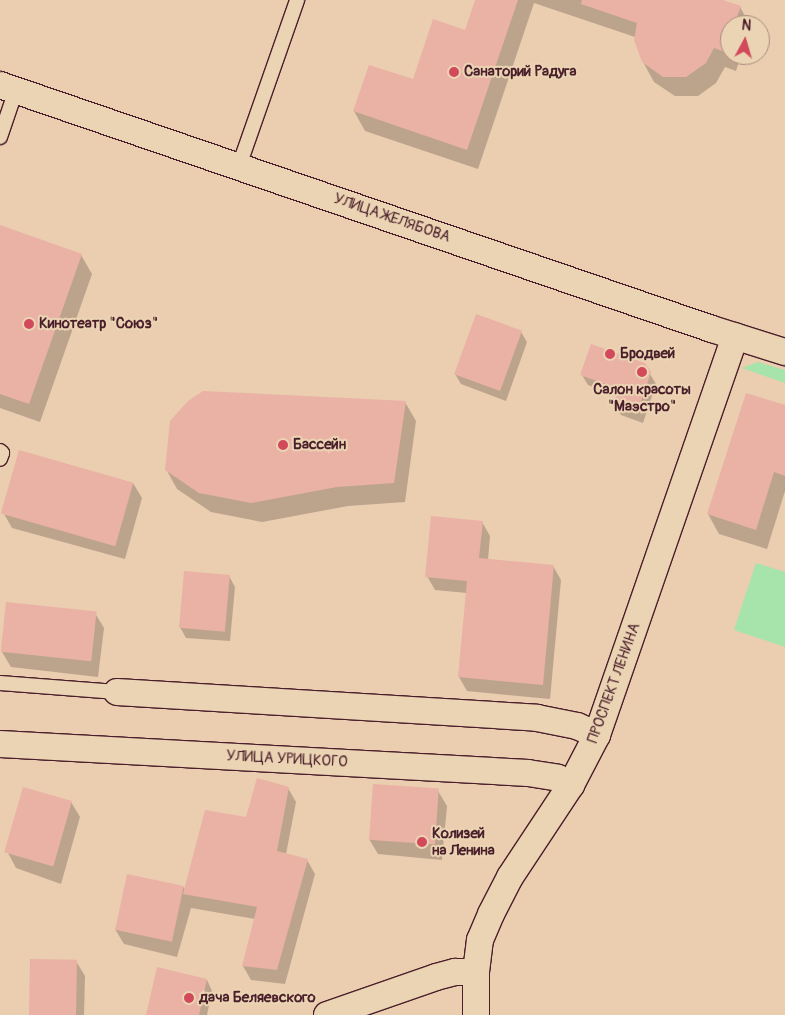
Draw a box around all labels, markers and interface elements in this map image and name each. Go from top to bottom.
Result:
north arrow [720,15,770,65]
text: N [741,17,752,35]
place label: Cанаторий Радуга [464,63,576,81]
marker: Cанаторий Радуга [448,66,460,78]
street label: УЛИЦА ЖЕЛЯБОВА [331,190,453,246]
place label: Кинотеатр "Союз" [39,315,158,333]
marker: Кинотеатр "Союз" [23,318,35,330]
place label: Бродвей [620,345,675,363]
marker: Бродвей [604,348,616,360]
marker: Салон красоты "Маэстро" [636,366,648,378]
place label: Салон красоты "Маэстро" [593,380,691,415]
place label: Бассейн [293,436,346,454]
marker: Бассейн [277,439,289,451]
street label: ПРОСПЕКТ ЛЕНИНА [584,620,644,746]
street label: УЛИЦА УРИЦКОГО [226,747,348,771]
place label: Колизей на Ленина [432,824,495,859]
marker: Колизей на Ленина [416,836,428,848]
place label: дача Беляевского [199,989,315,1007]
marker: дача Беляевского [183,992,195,1004]

